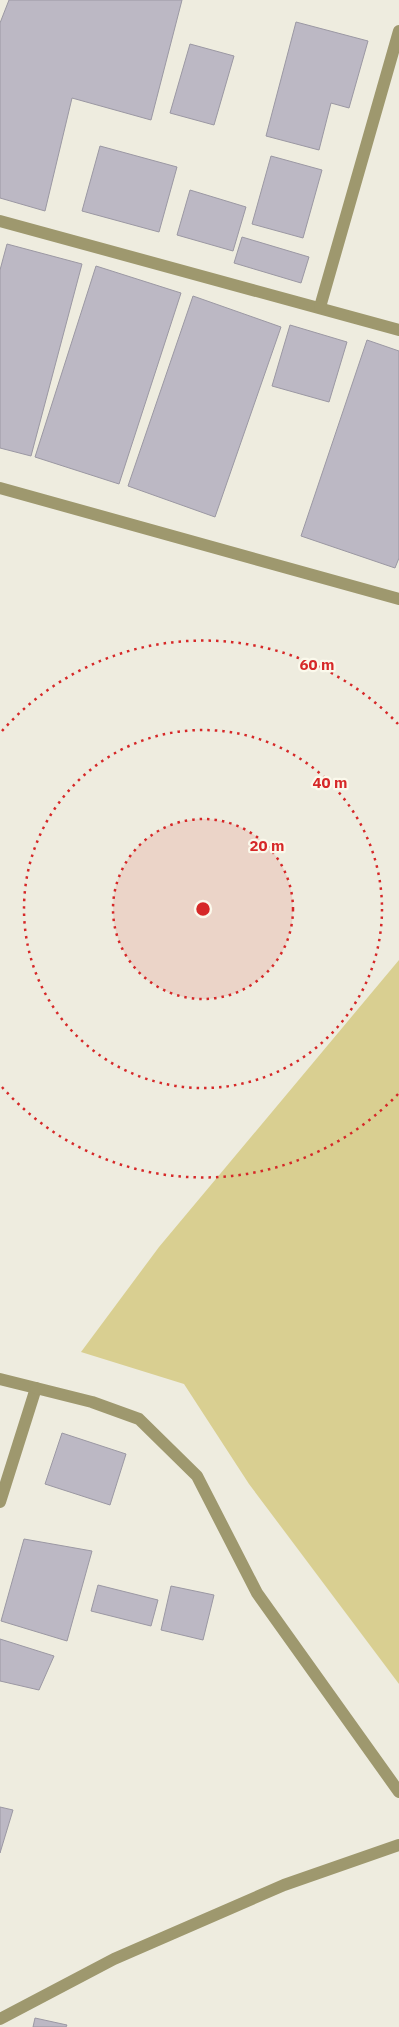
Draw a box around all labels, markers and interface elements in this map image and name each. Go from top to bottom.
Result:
text: 60 m [300,655,334,674]
text: 40 m [313,773,347,792]
text: 20 m [250,836,284,855]
centre of rings [194,900,212,918]

